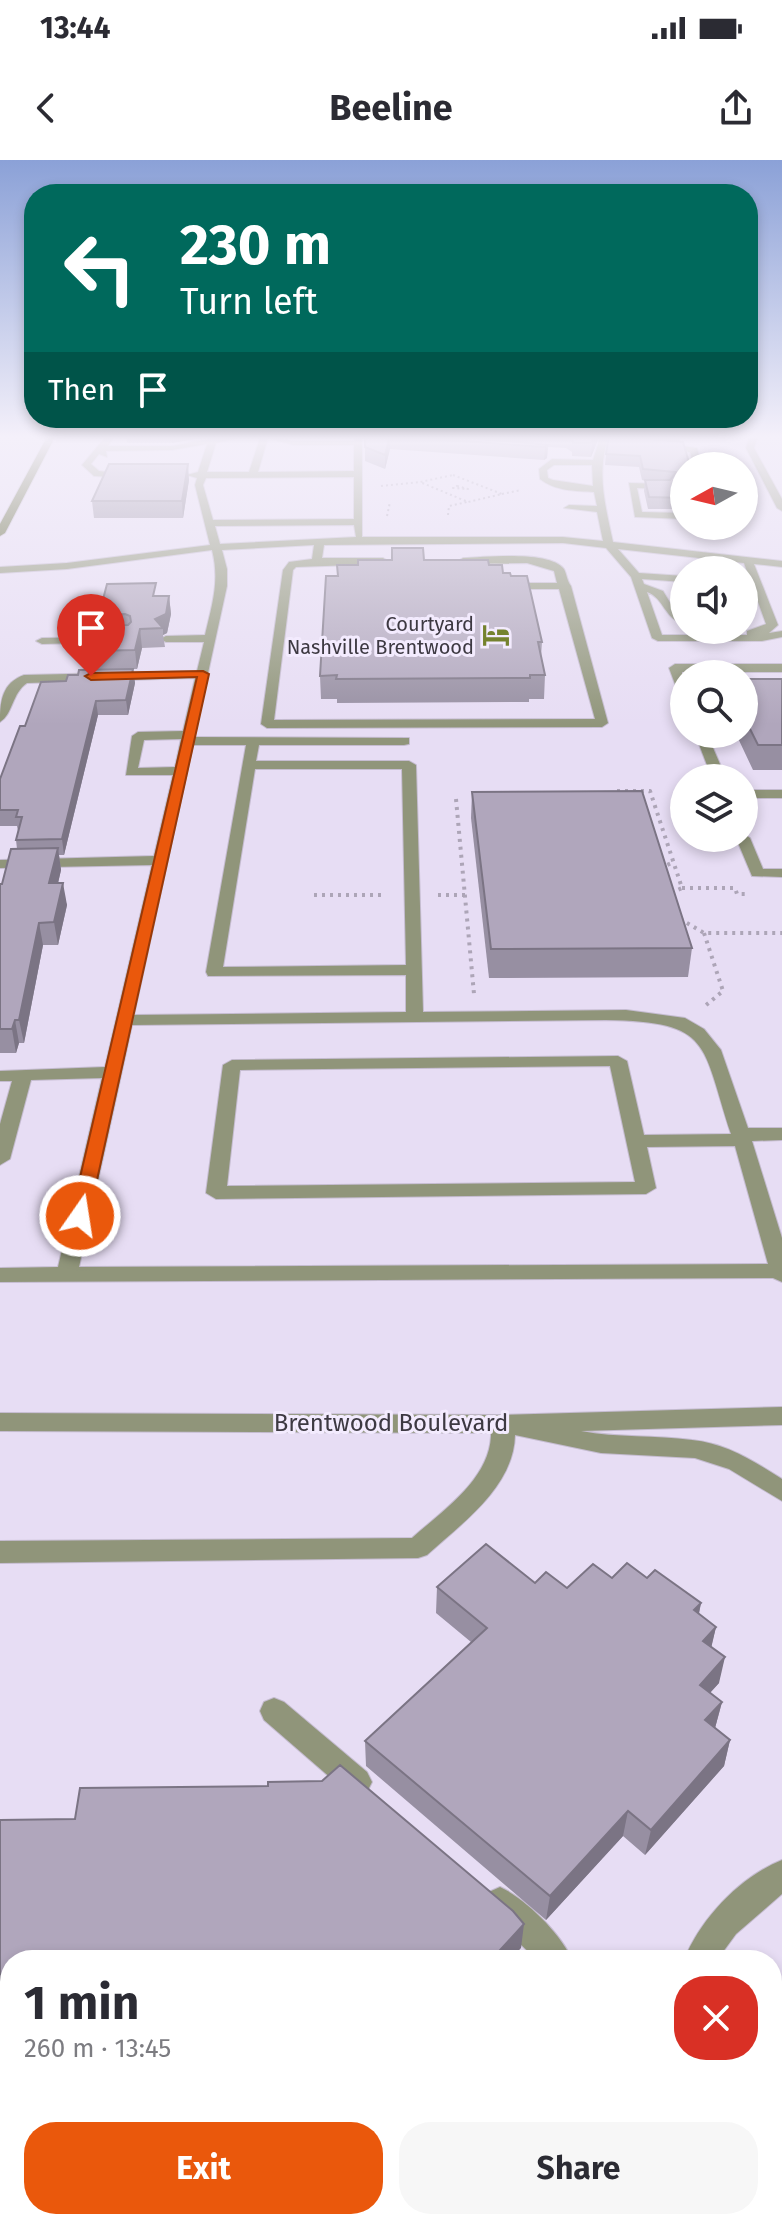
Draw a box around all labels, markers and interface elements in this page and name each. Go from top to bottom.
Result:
text: 13:44 [40,10,110,46]
icon: back [24,86,68,130]
text: Beeline [329,86,453,130]
icon: share [714,86,758,130]
text: 230 m [180,212,331,279]
icon: left [48,216,152,320]
text: Turn left [180,280,318,324]
icon: arrive [131,368,175,412]
text: Then [48,372,115,408]
north arrow [670,452,758,540]
map controls [670,452,758,852]
button: sound [670,556,758,644]
pin [57,594,125,676]
icon: arrive [69,606,113,650]
place label: Courtyard Nashville Brentwood [287,612,474,659]
hotel icon: Courtyard Nashville Brentwood [481,620,511,650]
button: search [670,660,758,748]
button: layers [670,764,758,852]
position arrow [38,1174,122,1258]
street label: Brentwood Boulevard [274,1409,508,1437]
text: 1 min [24,1974,139,2032]
button: close [674,1976,758,2060]
text: 260 m · 13:45 [24,2033,171,2064]
button: Exit [24,2122,383,2214]
button: Share [399,2122,758,2214]

